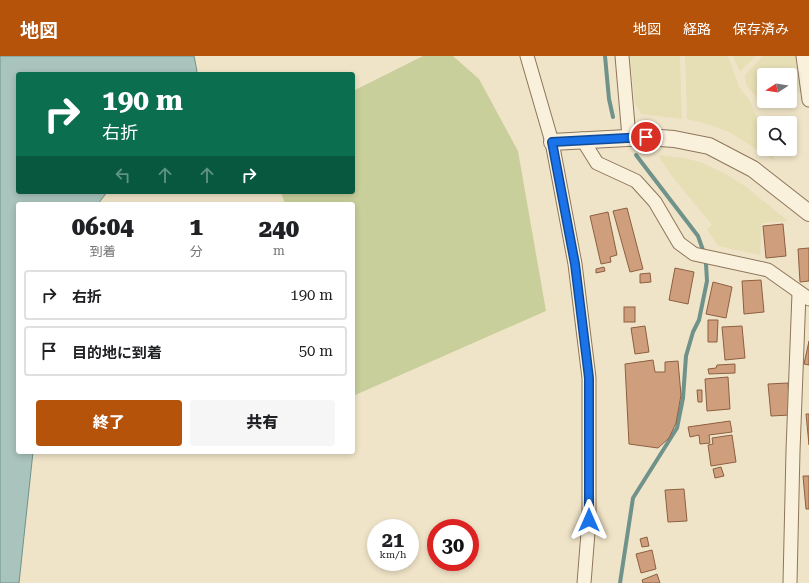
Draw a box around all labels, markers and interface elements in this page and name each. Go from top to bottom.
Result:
text: 地図 [20,19,58,42]
text: 地図 [633,21,661,37]
text: 経路 [683,21,711,37]
text: 保存済み [733,21,789,37]
north arrow [757,68,797,108]
map controls [757,68,797,156]
text: 190 m [102,84,183,117]
icon: right [36,88,88,140]
button: search [757,116,797,156]
pin [629,120,663,154]
text: 右折 [102,122,138,143]
icon: arrive [635,126,657,148]
icon: left [112,164,134,186]
icon: ahead [154,164,176,186]
icon: ahead [196,164,218,186]
icon: right [238,164,260,186]
text: 06:04 [72,213,134,241]
text: 1 [189,213,203,241]
text: 240 [259,215,299,243]
text: m [273,243,285,258]
text: 到着 [90,244,116,259]
text: 分 [190,244,203,259]
icon: right [38,284,60,306]
text: 190 m [290,286,333,304]
text: 右折 [72,288,102,306]
icon: arrive [38,340,60,362]
text: 50 m [299,342,333,360]
text: 目的地に到着 [72,344,162,362]
button: 終了 [36,400,182,446]
button: 共有 [190,400,335,446]
position arrow [568,499,610,541]
speed limit sign: 30 [427,519,479,571]
text: 21 [382,528,404,552]
text: km/h [380,549,406,560]

